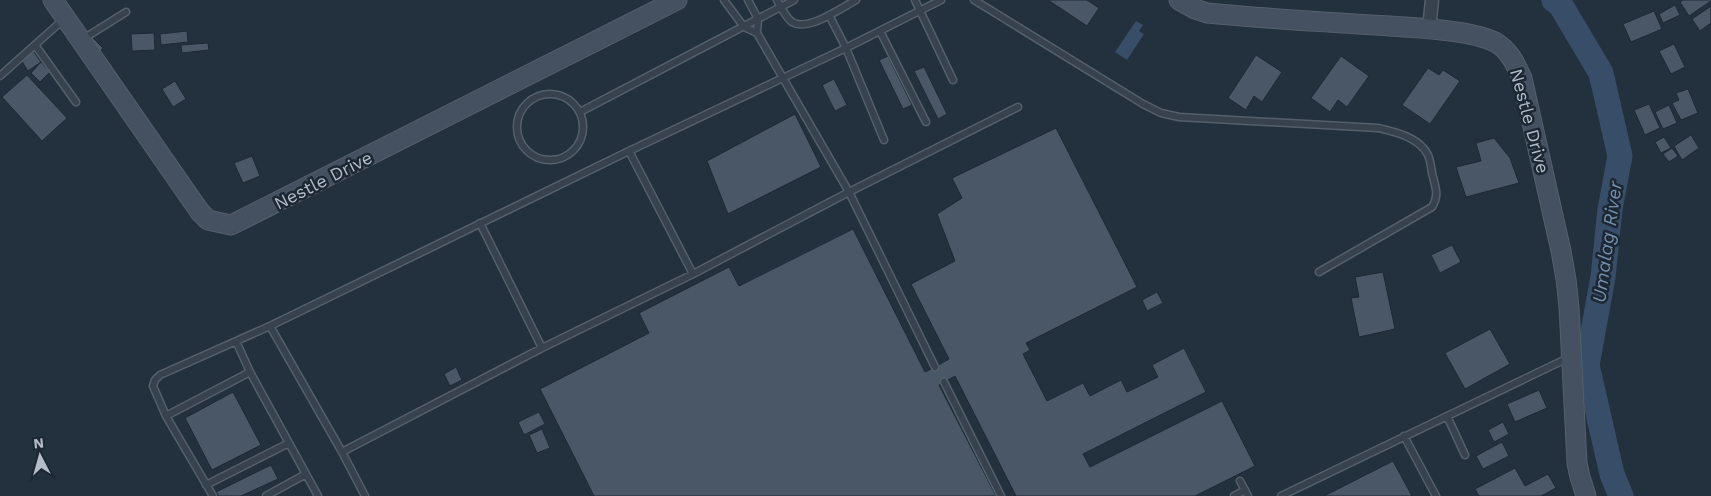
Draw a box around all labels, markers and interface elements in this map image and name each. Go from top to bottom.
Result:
street label: Nestle Drive [1506,66,1554,176]
street label: Nestle Drive [270,146,376,214]
water label: Umalag River [1587,179,1627,304]
north arrow [15,431,65,481]
text: N [33,435,45,452]

